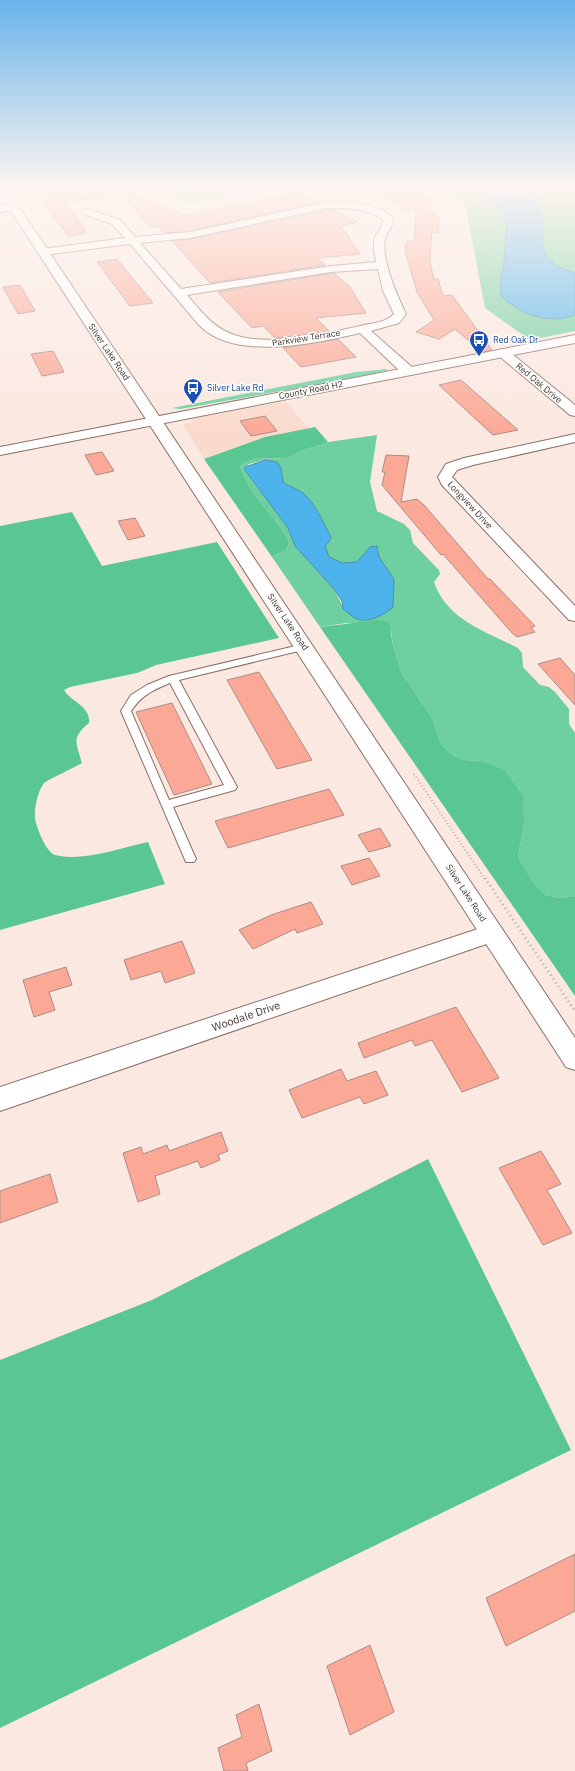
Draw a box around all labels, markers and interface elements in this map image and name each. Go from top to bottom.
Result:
street label: Silver Lake Road [86,321,132,382]
street label: Parkview Terrace [271,327,341,348]
bus stop icon: Red Oak Dr [468,329,490,357]
place label: Red Oak Dr [493,334,539,345]
street label: Red Oak Drive [514,360,565,405]
bus stop icon: Silver Lake Rd [182,377,204,405]
street label: County Road H2 [278,378,344,401]
place label: Silver Lake Rd [207,382,263,393]
street label: Longview Drive [446,479,495,531]
street label: Silver Lake Road [265,591,311,652]
street label: Silver Lake Road [444,862,489,923]
street label: Woodale Drive [210,998,282,1034]

